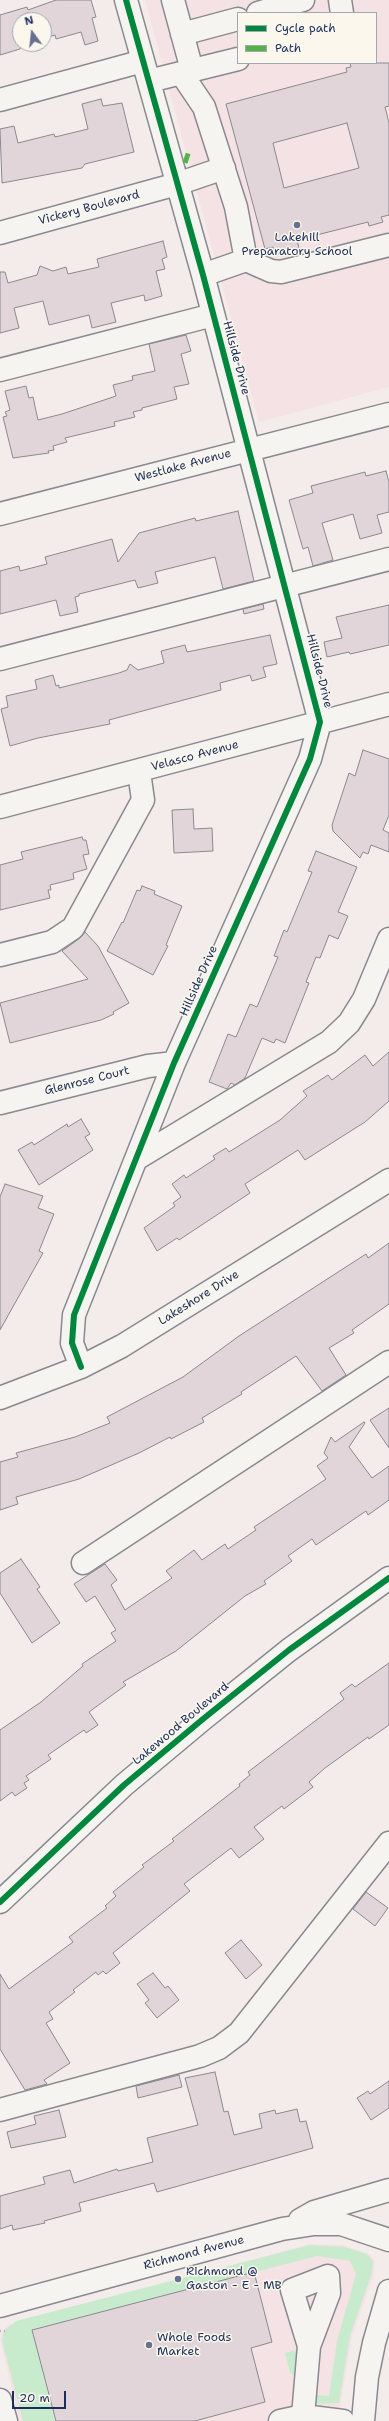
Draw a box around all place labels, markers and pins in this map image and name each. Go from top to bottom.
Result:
marker: Lakehill Preparatory School [292,220,302,230]
place label: Lakehill Preparatory School [242,231,352,259]
place label: Richmond @ Gaston - E - MB [186,2265,282,2293]
marker: Richmond @ Gaston - E - MB [173,2274,183,2284]
place label: Whole Foods Market [157,2331,231,2359]
marker: Whole Foods Market [144,2340,154,2350]

